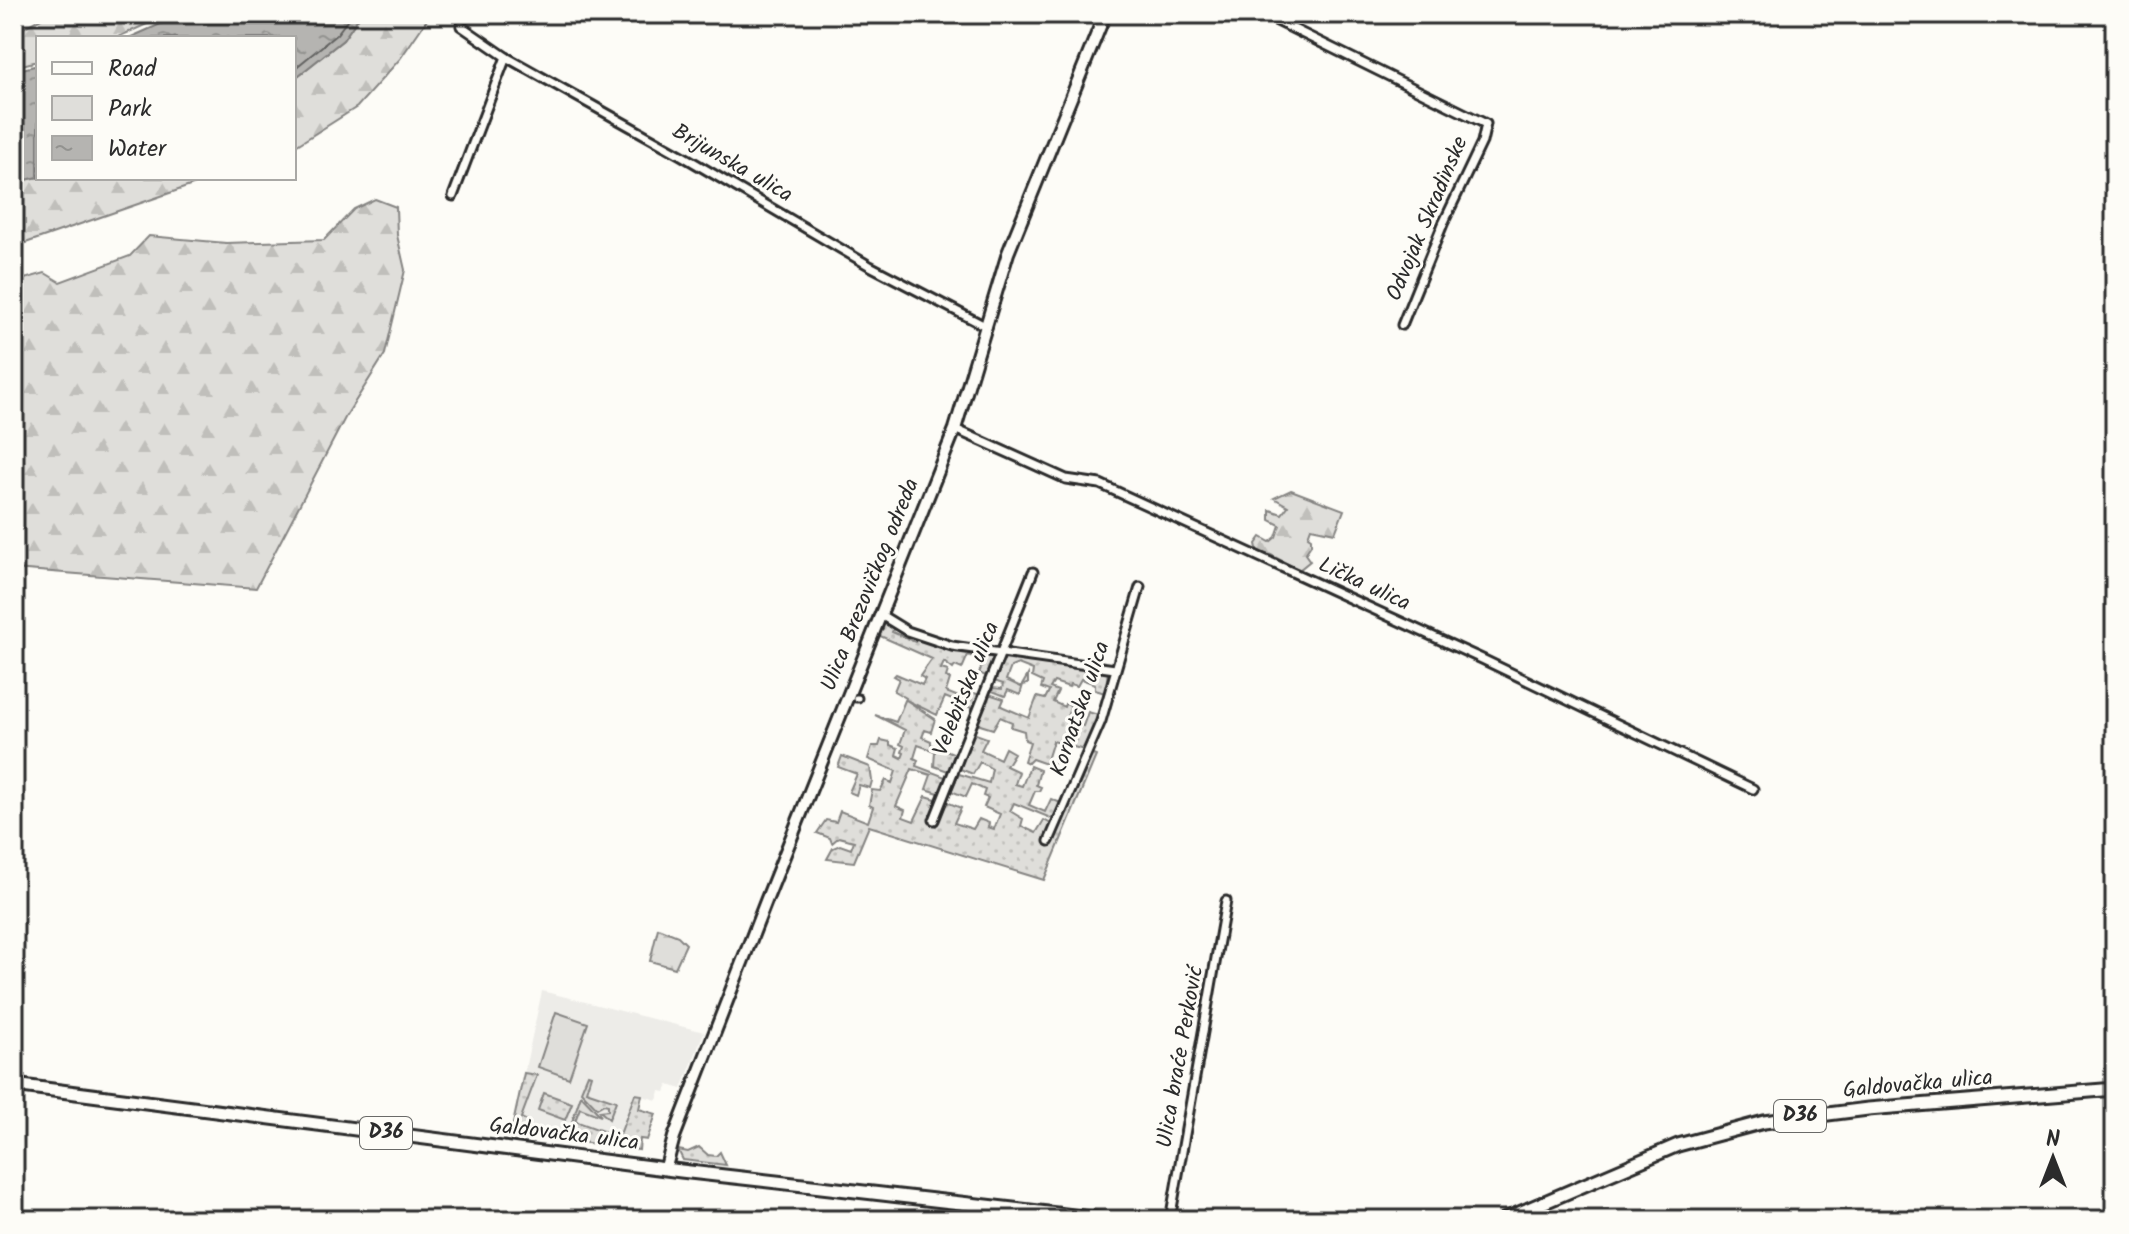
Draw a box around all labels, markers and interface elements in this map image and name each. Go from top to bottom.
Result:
legend [36,36,296,180]
text: Road [108,50,157,89]
text: Park [108,90,152,129]
street label: Brijunska ulica [665,115,799,213]
text: Water [108,130,168,169]
street label: Odvojak Skradinske [1378,131,1479,307]
street label: Ulica Brezovičkog odreda [812,473,930,697]
street label: Lička ulica [1312,548,1416,622]
street label: Velebitska ulica [924,616,1010,762]
street label: Kornatska ulica [1042,637,1120,781]
street label: Ulica braće Perković [1148,962,1214,1151]
street label: Galdovačka ulica [1842,1061,1994,1109]
road number: D36 [1774,1100,1826,1132]
street label: Galdovačka ulica [487,1108,641,1162]
road number: D36 [360,1117,412,1149]
north arrow [2013,1118,2093,1198]
text: N [2046,1123,2060,1158]

